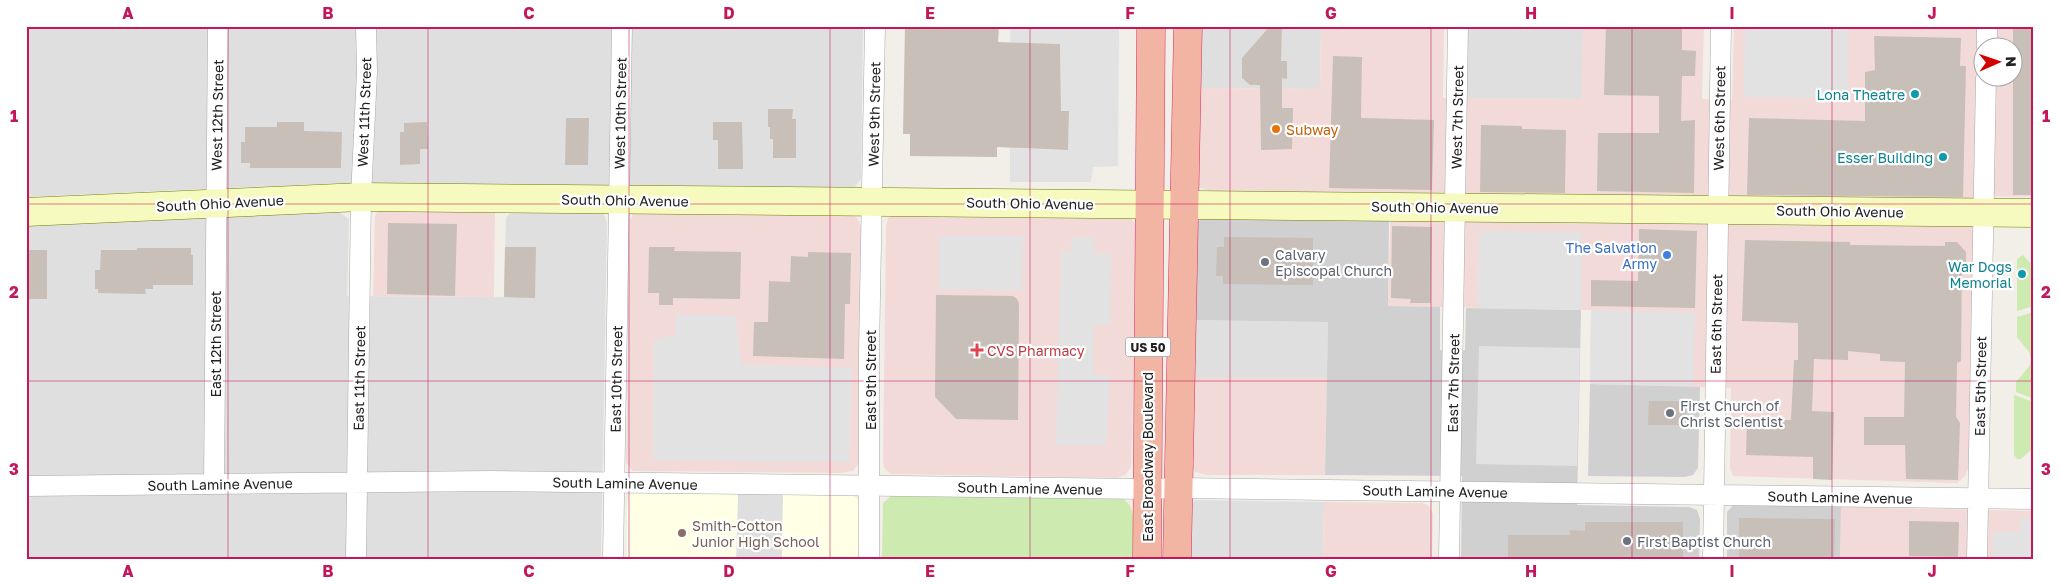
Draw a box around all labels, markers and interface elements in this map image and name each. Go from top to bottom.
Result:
text: A [122,3,134,23]
text: B [322,3,334,23]
text: C [523,3,535,23]
text: D [723,3,735,23]
text: E [925,3,935,23]
text: F [1125,3,1135,23]
text: G [1325,3,1337,23]
text: H [1525,3,1537,23]
text: I [1729,3,1735,23]
text: J [1927,3,1937,23]
north arrow [1972,38,2022,88]
text: N [2003,56,2020,67]
street label: West 11th Street [354,57,374,167]
street label: West 10th Street [611,57,629,169]
street label: West 12th Street [208,59,226,171]
street label: West 9th Street [865,61,883,167]
street label: West 7th Street [1448,65,1466,169]
street label: West 6th Street [1710,65,1728,171]
place label: Lona Theatre [1817,86,1905,103]
marker: Lona Theatre [1909,88,1921,100]
text: 1 [10,106,18,126]
text: 1 [2042,106,2050,126]
place label: Subway [1286,121,1339,138]
marker: Subway [1270,123,1282,135]
place label: Esser Building [1837,149,1933,166]
marker: Esser Building [1937,151,1949,163]
street label: South Ohio Avenue [561,190,689,210]
street label: South Ohio Avenue [156,191,284,215]
street label: South Ohio Avenue [966,193,1094,213]
street label: South Ohio Avenue [1371,197,1499,217]
street label: South Ohio Avenue [1776,201,1904,221]
place label: The Salvation Army [1565,239,1657,272]
place label: Calvary Episcopal Church [1275,246,1392,279]
marker: The Salvation Army [1661,249,1673,261]
marker: Calvary Episcopal Church [1259,256,1271,268]
place label: War Dogs Memorial [1948,258,2012,291]
marker: War Dogs Memorial [2016,268,2028,280]
street label: East 6th Street [1707,274,1725,374]
text: 2 [9,282,19,302]
text: 2 [2041,282,2051,302]
street label: East 12th Street [207,291,224,397]
street label: East 11th Street [350,325,368,431]
street label: East 10th Street [607,325,625,433]
street label: East 9th Street [862,330,879,430]
street label: East 7th Street [1444,333,1462,433]
street label: East 5th Street [1971,336,1989,436]
road number: US 50 [1126,338,1170,357]
place label: CVS Pharmacy [987,342,1085,359]
marker: CVS Pharmacy [971,344,983,356]
street label: East Broadway Boulevard [1139,372,1156,542]
place label: First Church of Christ Scientist [1680,397,1783,430]
marker: First Church of Christ Scientist [1664,407,1676,419]
text: 3 [9,459,19,479]
text: 3 [2041,459,2051,479]
street label: South Lamine Avenue [552,473,698,493]
street label: South Lamine Avenue [147,474,293,494]
street label: South Lamine Avenue [957,478,1103,498]
street label: South Lamine Avenue [1362,481,1508,501]
street label: South Lamine Avenue [1767,487,1913,507]
place label: Smith-Cotton Junior High School [692,517,820,550]
marker: Smith-Cotton Junior High School [676,527,688,539]
place label: First Baptist Church [1637,533,1771,550]
marker: First Baptist Church [1621,535,1633,547]
text: A [122,561,134,581]
text: B [322,561,334,581]
text: C [523,561,535,581]
text: D [723,561,735,581]
text: E [925,561,935,581]
text: F [1125,561,1135,581]
text: G [1325,561,1337,581]
text: H [1525,561,1537,581]
text: I [1729,561,1735,581]
text: J [1927,561,1937,581]

